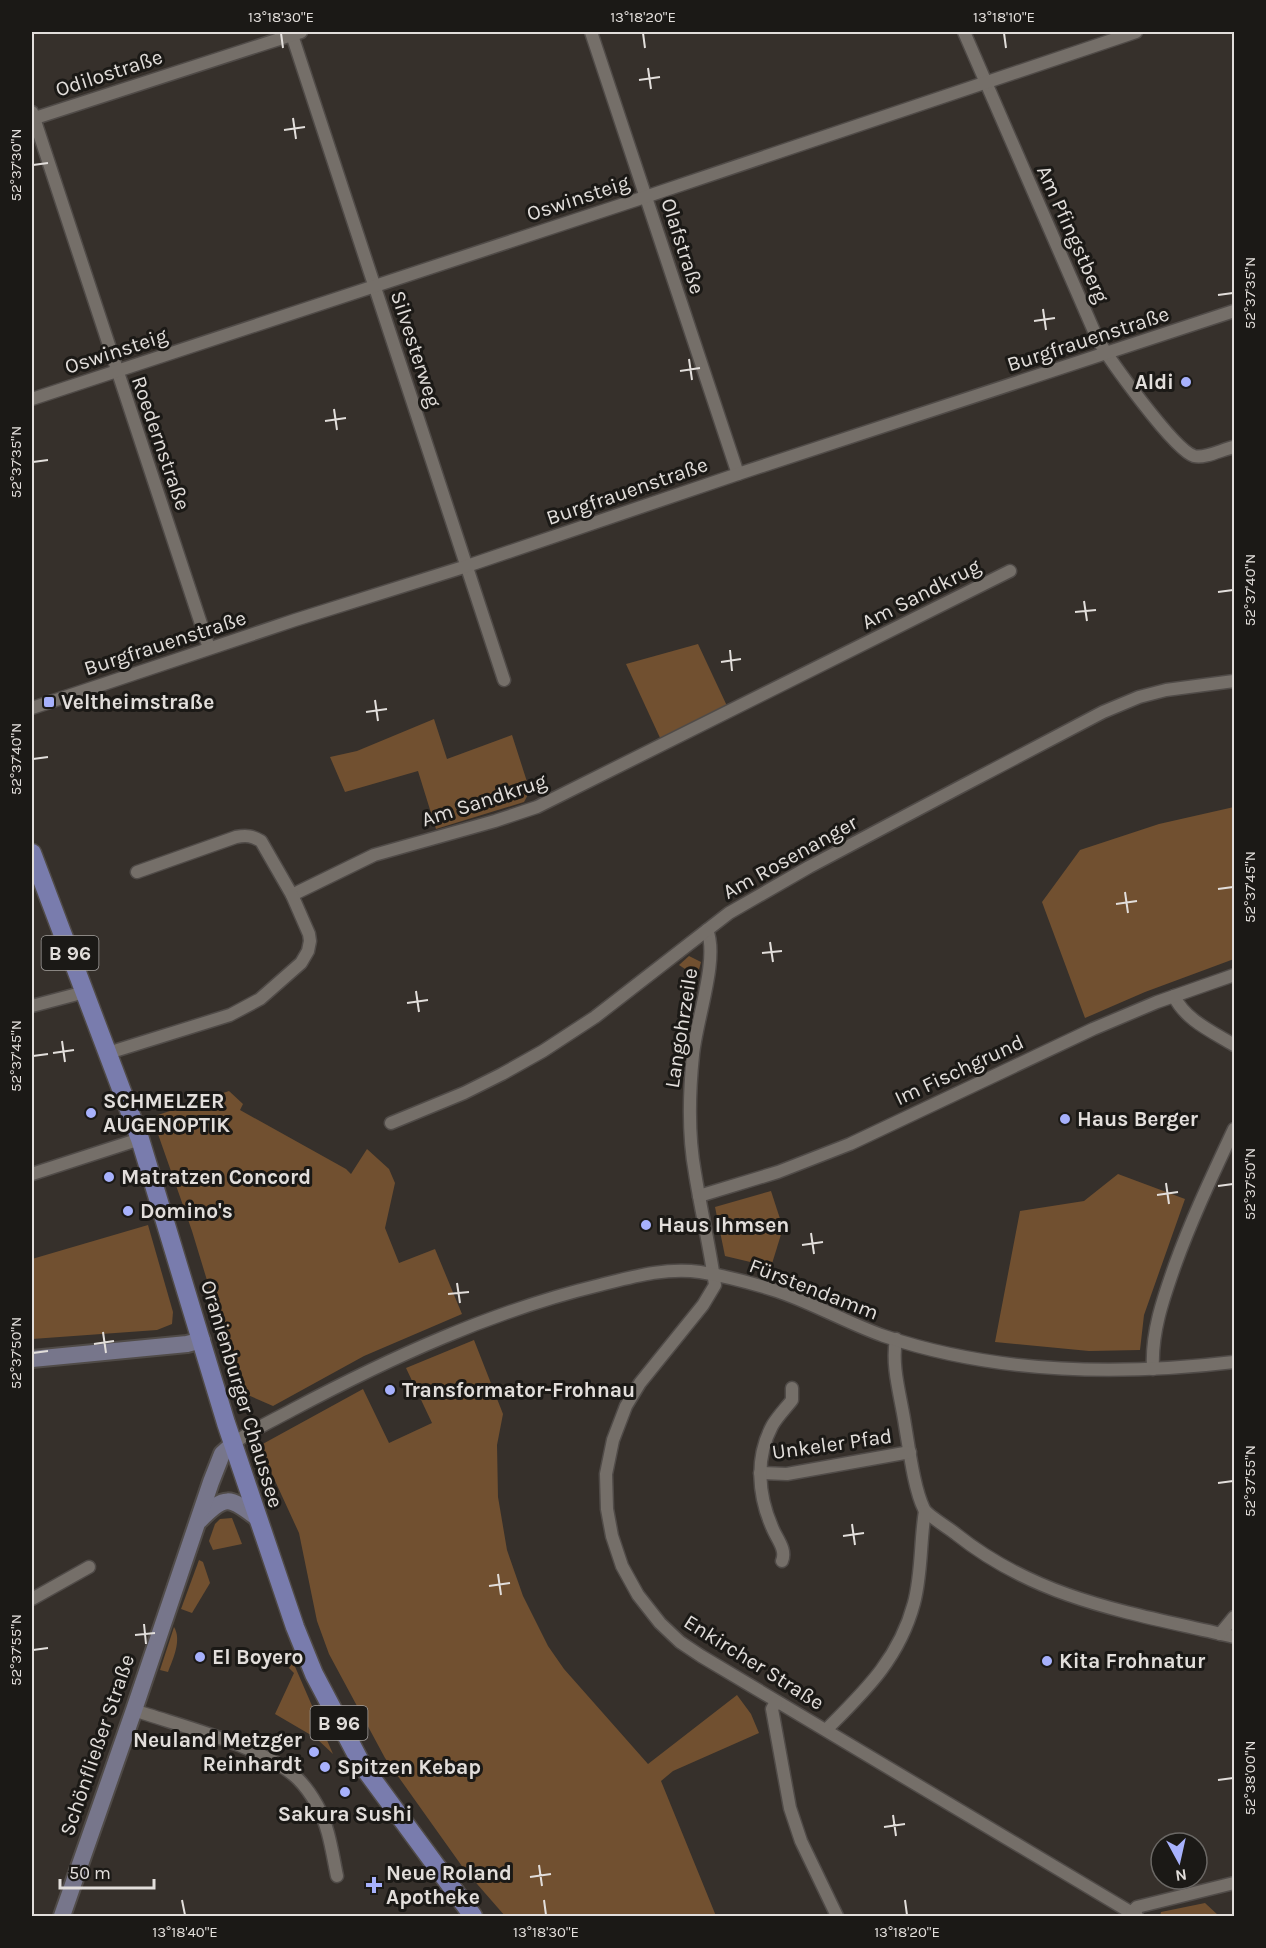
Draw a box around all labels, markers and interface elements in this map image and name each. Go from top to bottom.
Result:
text: 13°18'30"E [248,8,314,26]
text: 13°18'20"E [610,8,676,26]
text: 13°18'10"E [973,8,1035,26]
street label: Odilostraße [52,44,166,102]
text: 52°37'30"N [7,129,25,201]
street label: Am Pfingstberg [1032,162,1114,306]
street label: Oswinsteig [524,170,633,226]
street label: Olafstraße [656,195,710,297]
text: 52°37'35"N [1241,257,1259,329]
street label: Silvesterweg [386,288,446,411]
street label: Burgfrauenstraße [1004,301,1172,377]
street label: Oswinsteig [62,323,171,379]
place label: Aldi [1135,370,1174,394]
street label: Roedernstraße [127,373,195,513]
marker: Aldi [1179,375,1193,389]
text: 52°37'35"N [7,426,25,498]
street label: Burgfrauenstraße [543,452,711,530]
street label: Am Sandkrug [858,554,985,634]
text: 52°37'40"N [1241,554,1259,626]
street label: Burgfrauenstraße [81,605,249,681]
place label: Veltheimstraße [61,690,214,714]
marker: Veltheimstraße [42,695,56,709]
text: 52°37'40"N [7,723,25,795]
street label: Am Sandkrug [418,768,550,832]
street label: Am Rosenanger [719,810,862,904]
text: 52°37'45"N [1241,851,1259,923]
road number: B 96 [42,936,98,970]
street label: Langohrzeile [660,966,702,1090]
text: 52°37'45"N [7,1020,25,1092]
street label: Im Fischgrund [891,1030,1027,1110]
place label: SCHMELZER AUGENOPTIK [103,1089,230,1137]
marker: SCHMELZER AUGENOPTIK [84,1106,98,1120]
place label: Haus Berger [1077,1107,1199,1131]
marker: Haus Berger [1058,1112,1072,1126]
text: 52°37'50"N [1241,1148,1259,1220]
place label: Matratzen Concord [121,1165,311,1189]
marker: Matratzen Concord [102,1170,116,1184]
place label: Domino's [140,1199,233,1223]
marker: Domino's [121,1204,135,1218]
place label: Haus Ihmsen [658,1213,789,1237]
marker: Haus Ihmsen [639,1218,653,1232]
street label: Fürstendamm [746,1253,882,1325]
street label: Oranienburger Chaussee [196,1278,288,1510]
text: 52°37'50"N [7,1317,25,1389]
place label: Transformator-Frohnau [402,1378,635,1402]
marker: Transformator-Frohnau [383,1383,397,1397]
street label: Unkeler Pfad [770,1424,894,1464]
text: 52°37'55"N [1241,1445,1259,1517]
street label: Enkircher Straße [680,1609,828,1715]
text: 52°37'55"N [7,1614,25,1686]
place label: El Boyero [212,1645,303,1669]
place label: Kita Frohnatur [1059,1649,1206,1673]
marker: El Boyero [193,1650,207,1664]
street label: Schönfließer Straße [55,1651,139,1839]
marker: Kita Frohnatur [1040,1654,1054,1668]
road number: B 96 [310,1706,368,1740]
place label: Neuland Metzger Reinhardt [133,1728,303,1776]
text: 52°38'00"N [1241,1740,1259,1816]
marker: Neuland Metzger Reinhardt [307,1745,321,1759]
place label: Spitzen Kebap [337,1755,481,1779]
marker: Spitzen Kebap [318,1760,332,1774]
marker: Sakura Sushi [338,1785,352,1799]
place label: Sakura Sushi [278,1802,412,1826]
north arrow [1149,1831,1209,1891]
scale bar [60,1852,154,1890]
place label: Neue Roland Apotheke [386,1861,512,1909]
text: 50 m [69,1862,111,1884]
text: N [1174,1865,1188,1886]
marker: Neue Roland Apotheke [367,1878,381,1892]
text: 13°18'40"E [152,1923,218,1941]
text: 13°18'30"E [513,1923,579,1941]
text: 13°18'20"E [874,1923,940,1941]

